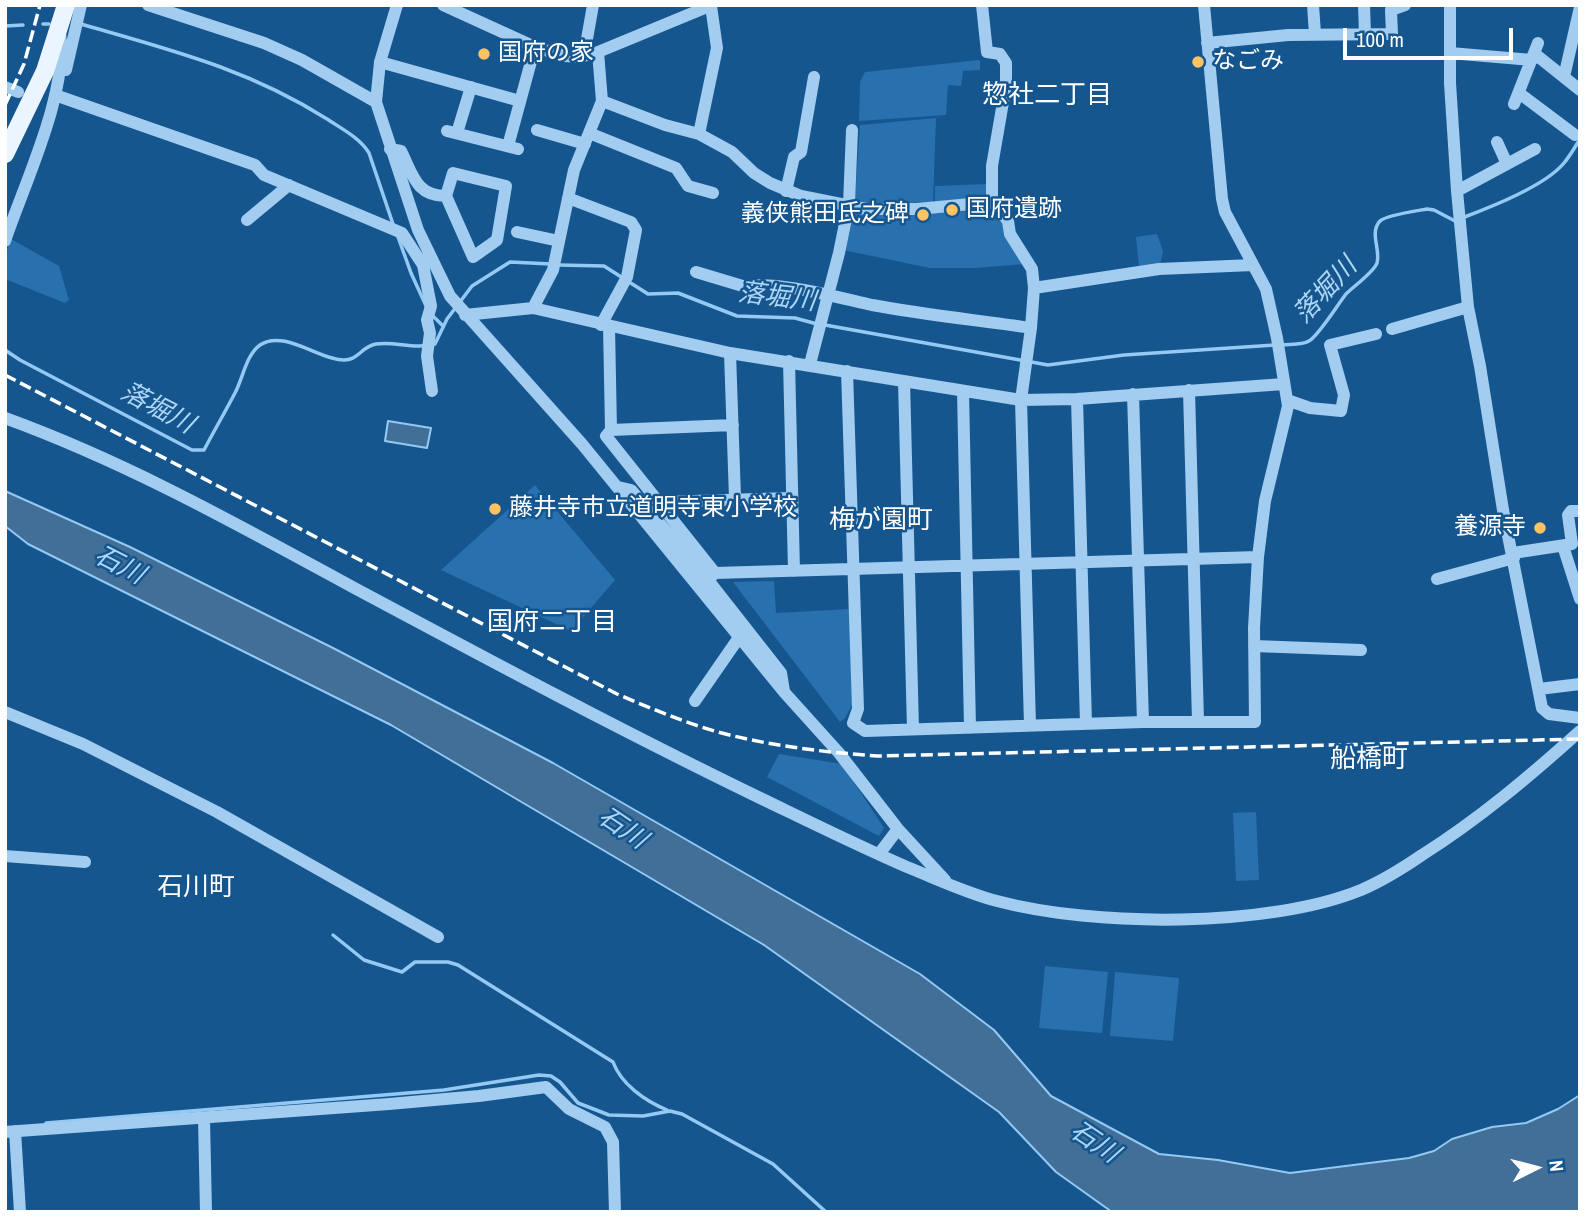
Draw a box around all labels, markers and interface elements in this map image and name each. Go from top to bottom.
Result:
scale bar [1347,14,1517,58]
text: 100 m [1356,25,1404,54]
place label: 国府の家 [498,40,594,68]
marker: 国府の家 [476,46,492,62]
place label: なごみ [1212,48,1284,76]
marker: なごみ [1190,54,1206,70]
district label: 惣社二丁目 [982,80,1112,112]
place label: 国府遺跡 [966,196,1062,224]
place label: 義侠熊田氏之碑 [741,201,909,229]
marker: 国府遺跡 [944,202,960,218]
marker: 義侠熊田氏之碑 [915,207,931,223]
water label: 落堀川 [1288,252,1364,330]
water label: 落堀川 [736,278,818,318]
water label: 落堀川 [115,377,199,441]
place label: 藤井寺市立道明寺東小学校 [509,495,797,523]
marker: 藤井寺市立道明寺東小学校 [487,501,503,517]
district label: 梅が園町 [829,505,933,537]
place label: 養源寺 [1454,514,1526,542]
marker: 養源寺 [1532,520,1548,536]
water label: 石川 [89,540,149,592]
district label: 国府二丁目 [487,607,617,639]
district label: 船橋町 [1330,744,1408,776]
water label: 石川 [592,802,652,856]
district label: 石川町 [157,872,235,904]
water label: 石川 [1064,1116,1124,1170]
north arrow [1501,1133,1571,1203]
text: N [1543,1159,1570,1173]

